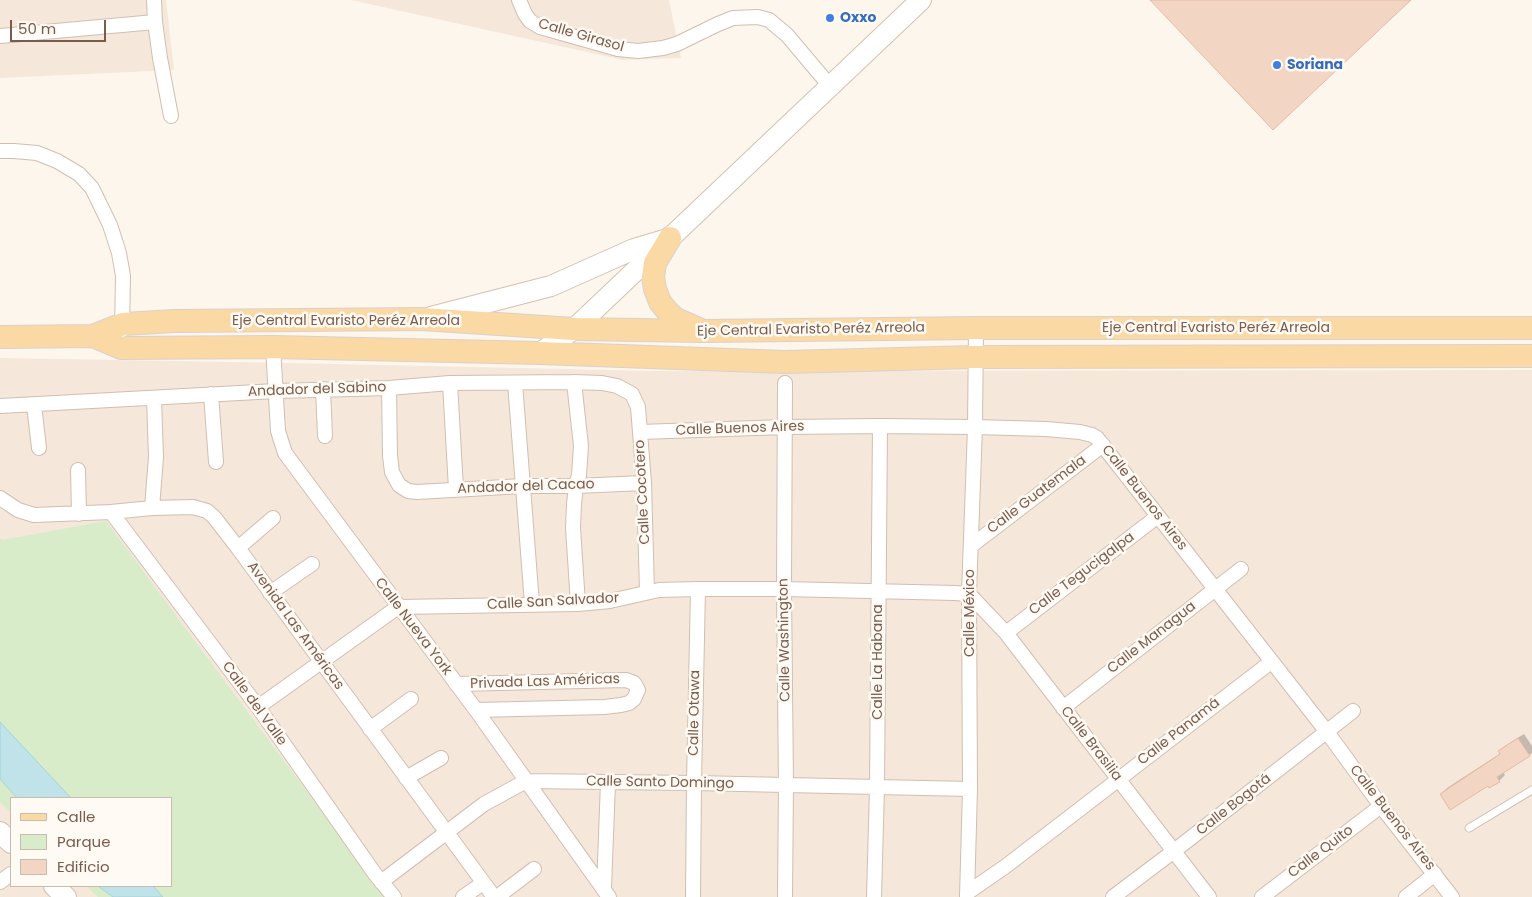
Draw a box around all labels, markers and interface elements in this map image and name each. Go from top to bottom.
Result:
scale bar [12,10,109,42]
place label: Oxxo [840,10,876,26]
marker: Oxxo [824,12,836,24]
street label: Calle Girasol [536,16,626,56]
text: 50 m [18,18,56,39]
place label: Soriana [1287,57,1343,73]
marker: Soriana [1271,59,1283,71]
street label: Eje Central Evaristo Peréz Arreola [232,313,460,329]
street label: Eje Central Evaristo Peréz Arreola [697,320,925,340]
street label: Eje Central Evaristo Peréz Arreola [1102,320,1330,336]
street label: Andador del Sabino [247,379,387,401]
street label: Calle Buenos Aires [675,418,805,440]
street label: Calle Cocotero [632,439,654,545]
street label: Calle Buenos Aires [1098,442,1190,554]
street label: Calle Guatemala [984,452,1090,538]
street label: Andador del Cacao [457,476,595,498]
street label: Calle Tegucigalpa [1026,529,1138,619]
street label: Avenida Las Américas [243,559,347,693]
street label: Calle México [962,569,978,657]
street label: Calle Nueva York [371,575,455,679]
street label: Calle Washington [776,578,794,702]
street label: Calle San Salvador [487,590,619,614]
street label: Calle Managua [1105,598,1199,678]
street label: Calle La Habana [870,604,886,720]
street label: Calle del Valle [218,659,290,749]
street label: Calle Otawa [686,670,704,756]
street label: Privada Las Américas [470,671,620,693]
street label: Calle Panamá [1135,695,1223,769]
street label: Calle Brasilia [1057,703,1125,785]
street label: Calle Buenos Aires [1346,762,1438,874]
street label: Calle Bogotá [1193,771,1275,839]
street label: Calle Santo Domingo [586,773,734,793]
legend [10,797,172,887]
text: Calle [57,806,95,827]
street label: Calle Quito [1285,822,1357,882]
text: Parque [57,831,110,852]
text: Edificio [57,856,110,877]

